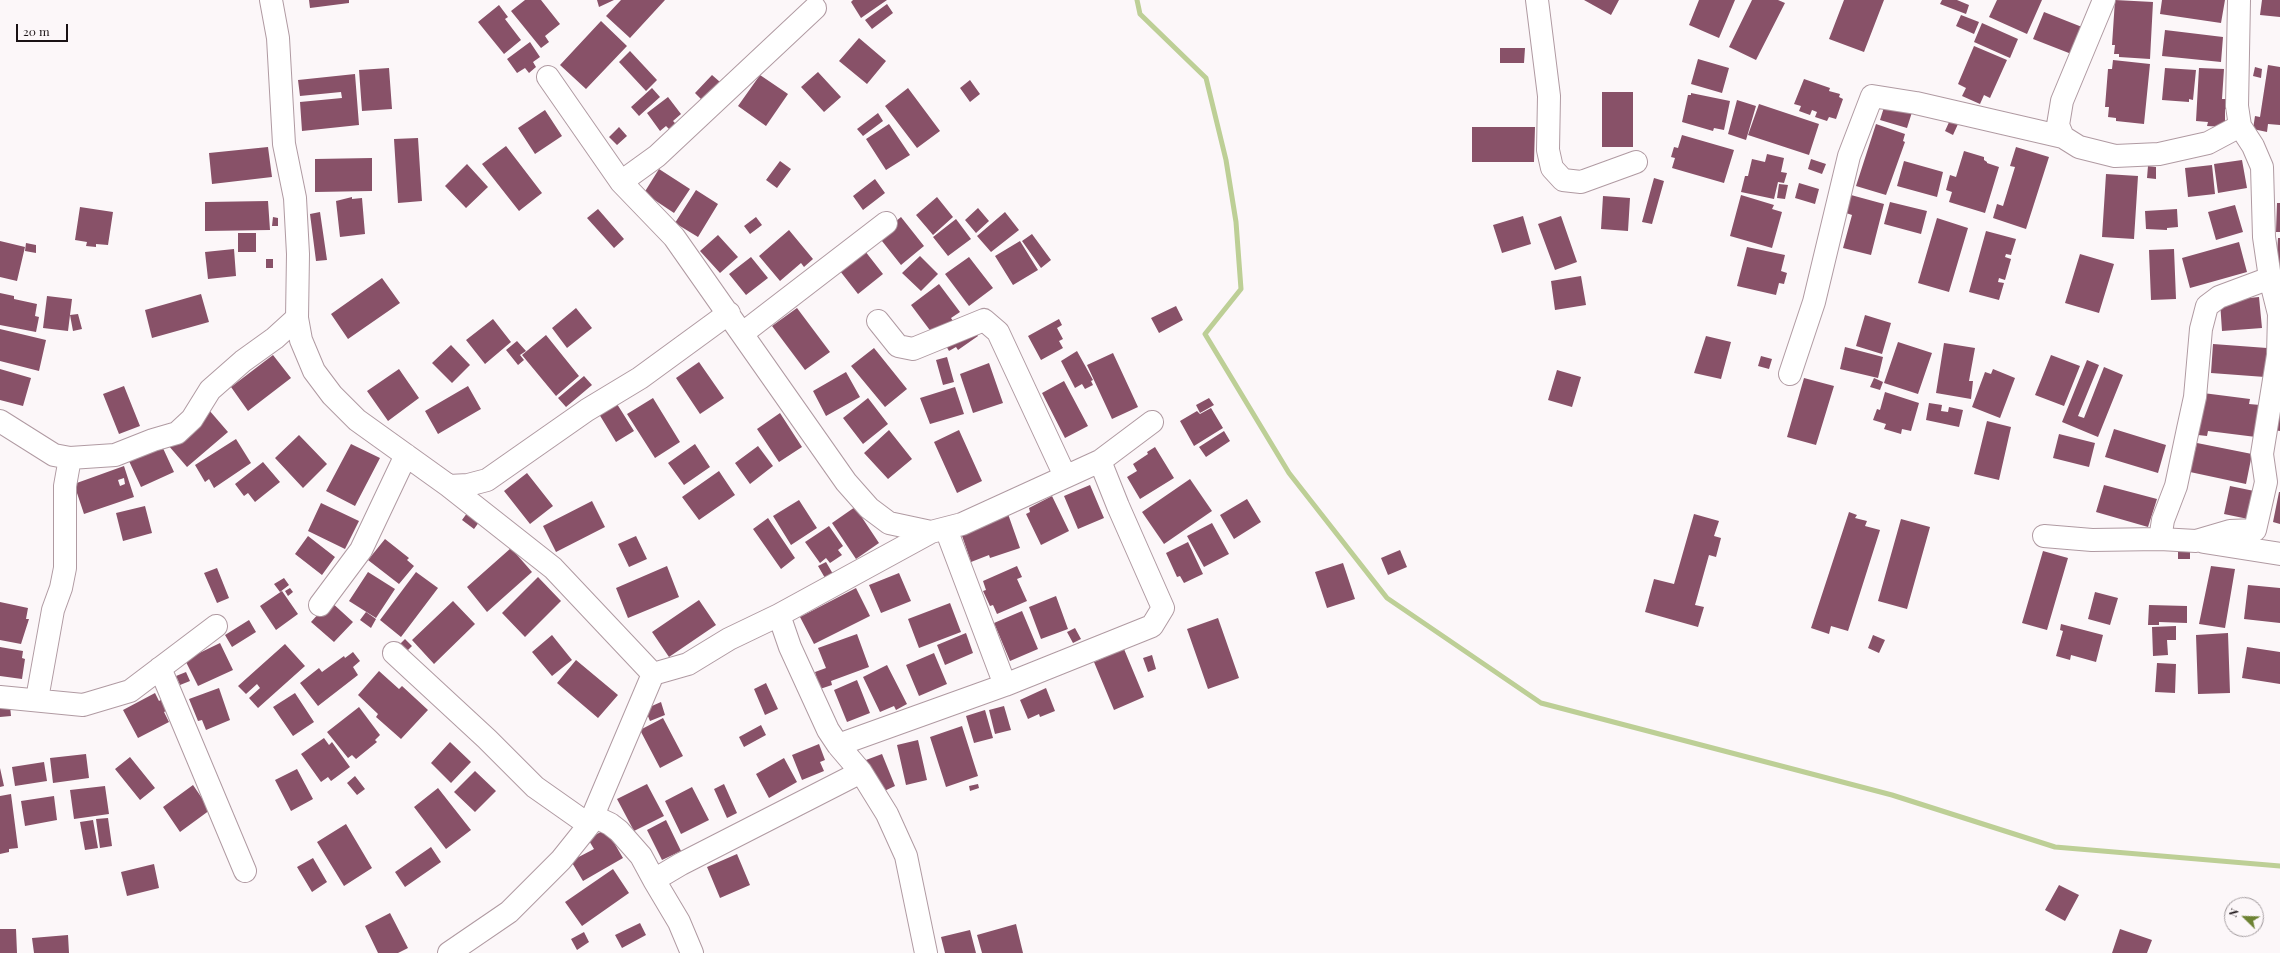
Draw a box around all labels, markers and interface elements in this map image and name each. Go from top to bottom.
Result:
scale bar [18,16,70,42]
text: 20 m [23,23,50,39]
north arrow [2224,897,2264,937]
text: N [2225,906,2242,919]

